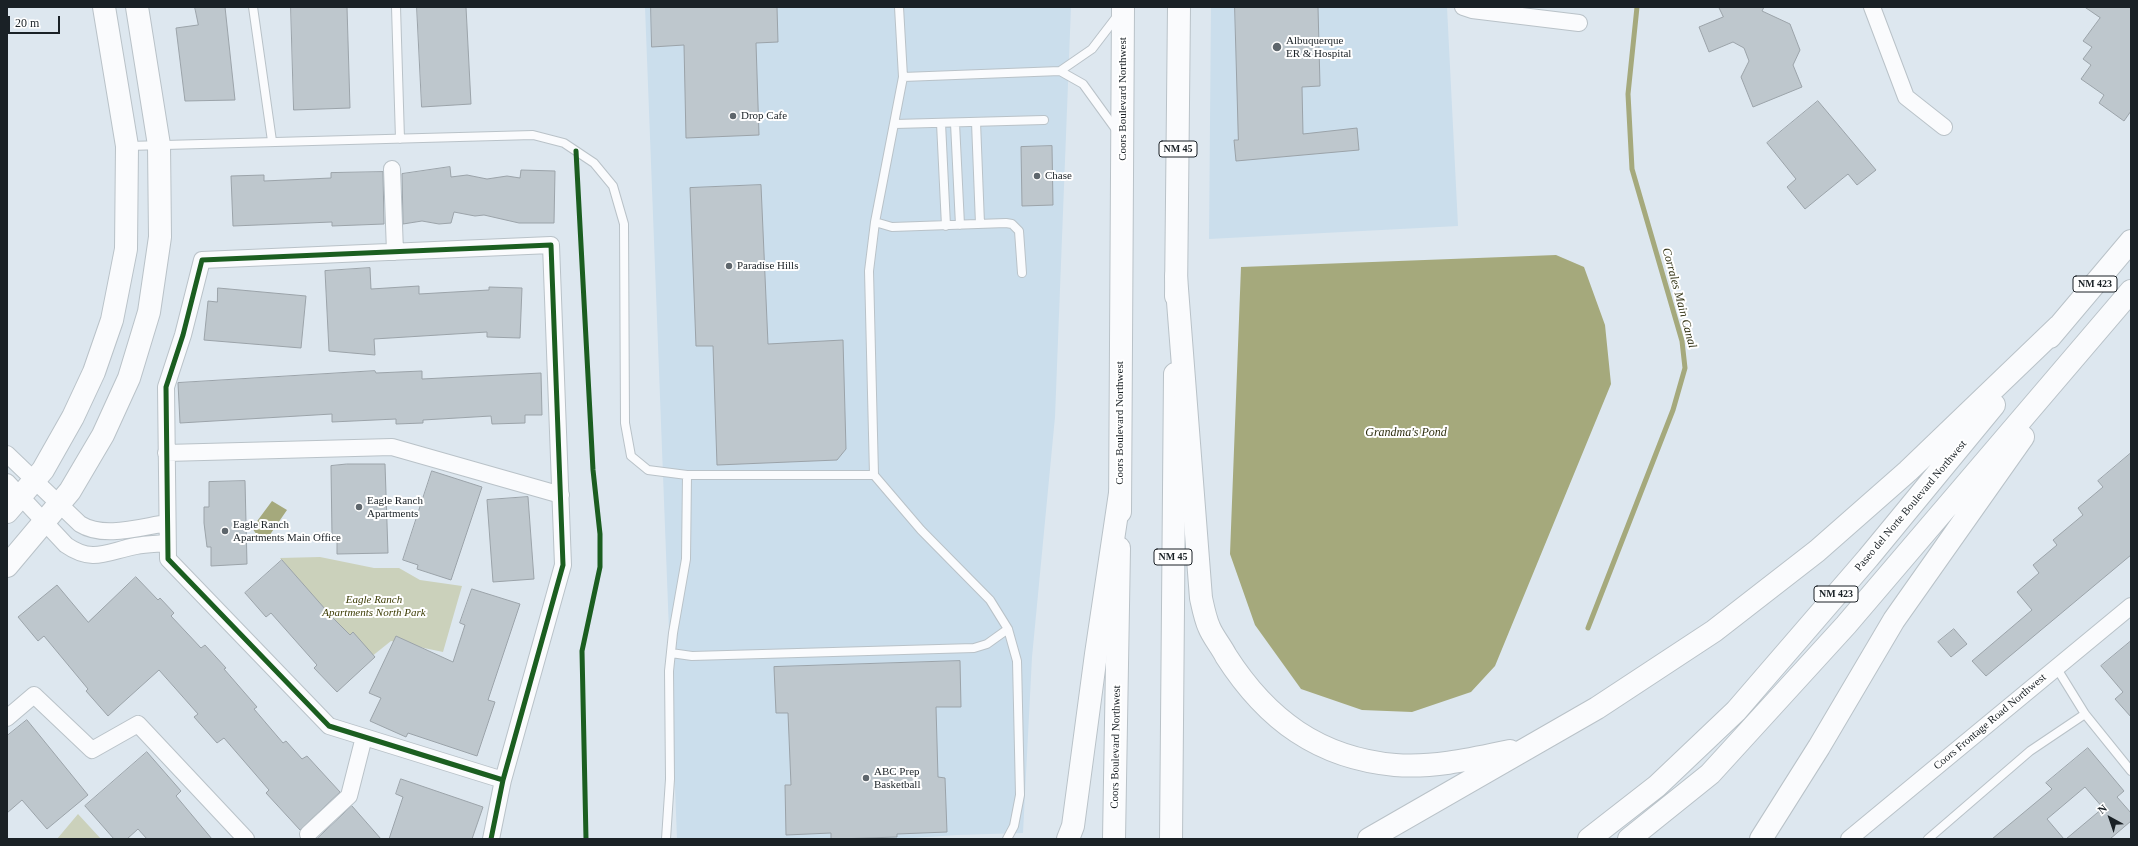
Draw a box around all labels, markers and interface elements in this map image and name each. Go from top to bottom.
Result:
scale bar [10,8,62,34]
text: 20 m [15,16,39,30]
place label: Albuquerque ER & Hospital [1286,34,1351,60]
street label: Coors Boulevard Northwest [1116,37,1130,161]
marker: Albuquerque ER & Hospital [1271,41,1283,53]
place label: Drop Cafe [741,109,787,123]
marker: Drop Cafe [728,111,738,121]
road number: NM 45 [1159,141,1197,157]
place label: Chase [1045,169,1072,183]
marker: Chase [1032,171,1042,181]
water label: Corrales Main Canal [1659,246,1699,350]
place label: Paradise Hills [737,259,798,273]
marker: Paradise Hills [724,261,734,271]
road number: NM 423 [2073,276,2117,292]
street label: Coors Boulevard Northwest [1113,361,1127,485]
water label: Grandma's Pond [1365,426,1447,440]
street label: Paseo del Norte Boulevard Northwest [1852,438,1970,574]
place label: Eagle Ranch Apartments [367,494,423,520]
marker: Eagle Ranch Apartments [354,502,364,512]
place label: Eagle Ranch Apartments Main Office [233,518,341,544]
marker: Eagle Ranch Apartments Main Office [220,526,230,536]
road number: NM 45 [1154,549,1192,565]
road number: NM 423 [1814,586,1858,602]
park label: Eagle Ranch Apartments North Park [322,593,426,619]
street label: Coors Frontage Road Northwest [1931,671,2049,773]
street label: Coors Boulevard Northwest [1108,685,1124,809]
place label: ABC Prep Basketball [874,765,920,791]
marker: ABC Prep Basketball [861,773,871,783]
north arrow [2090,798,2130,838]
text: N [2095,802,2109,816]

